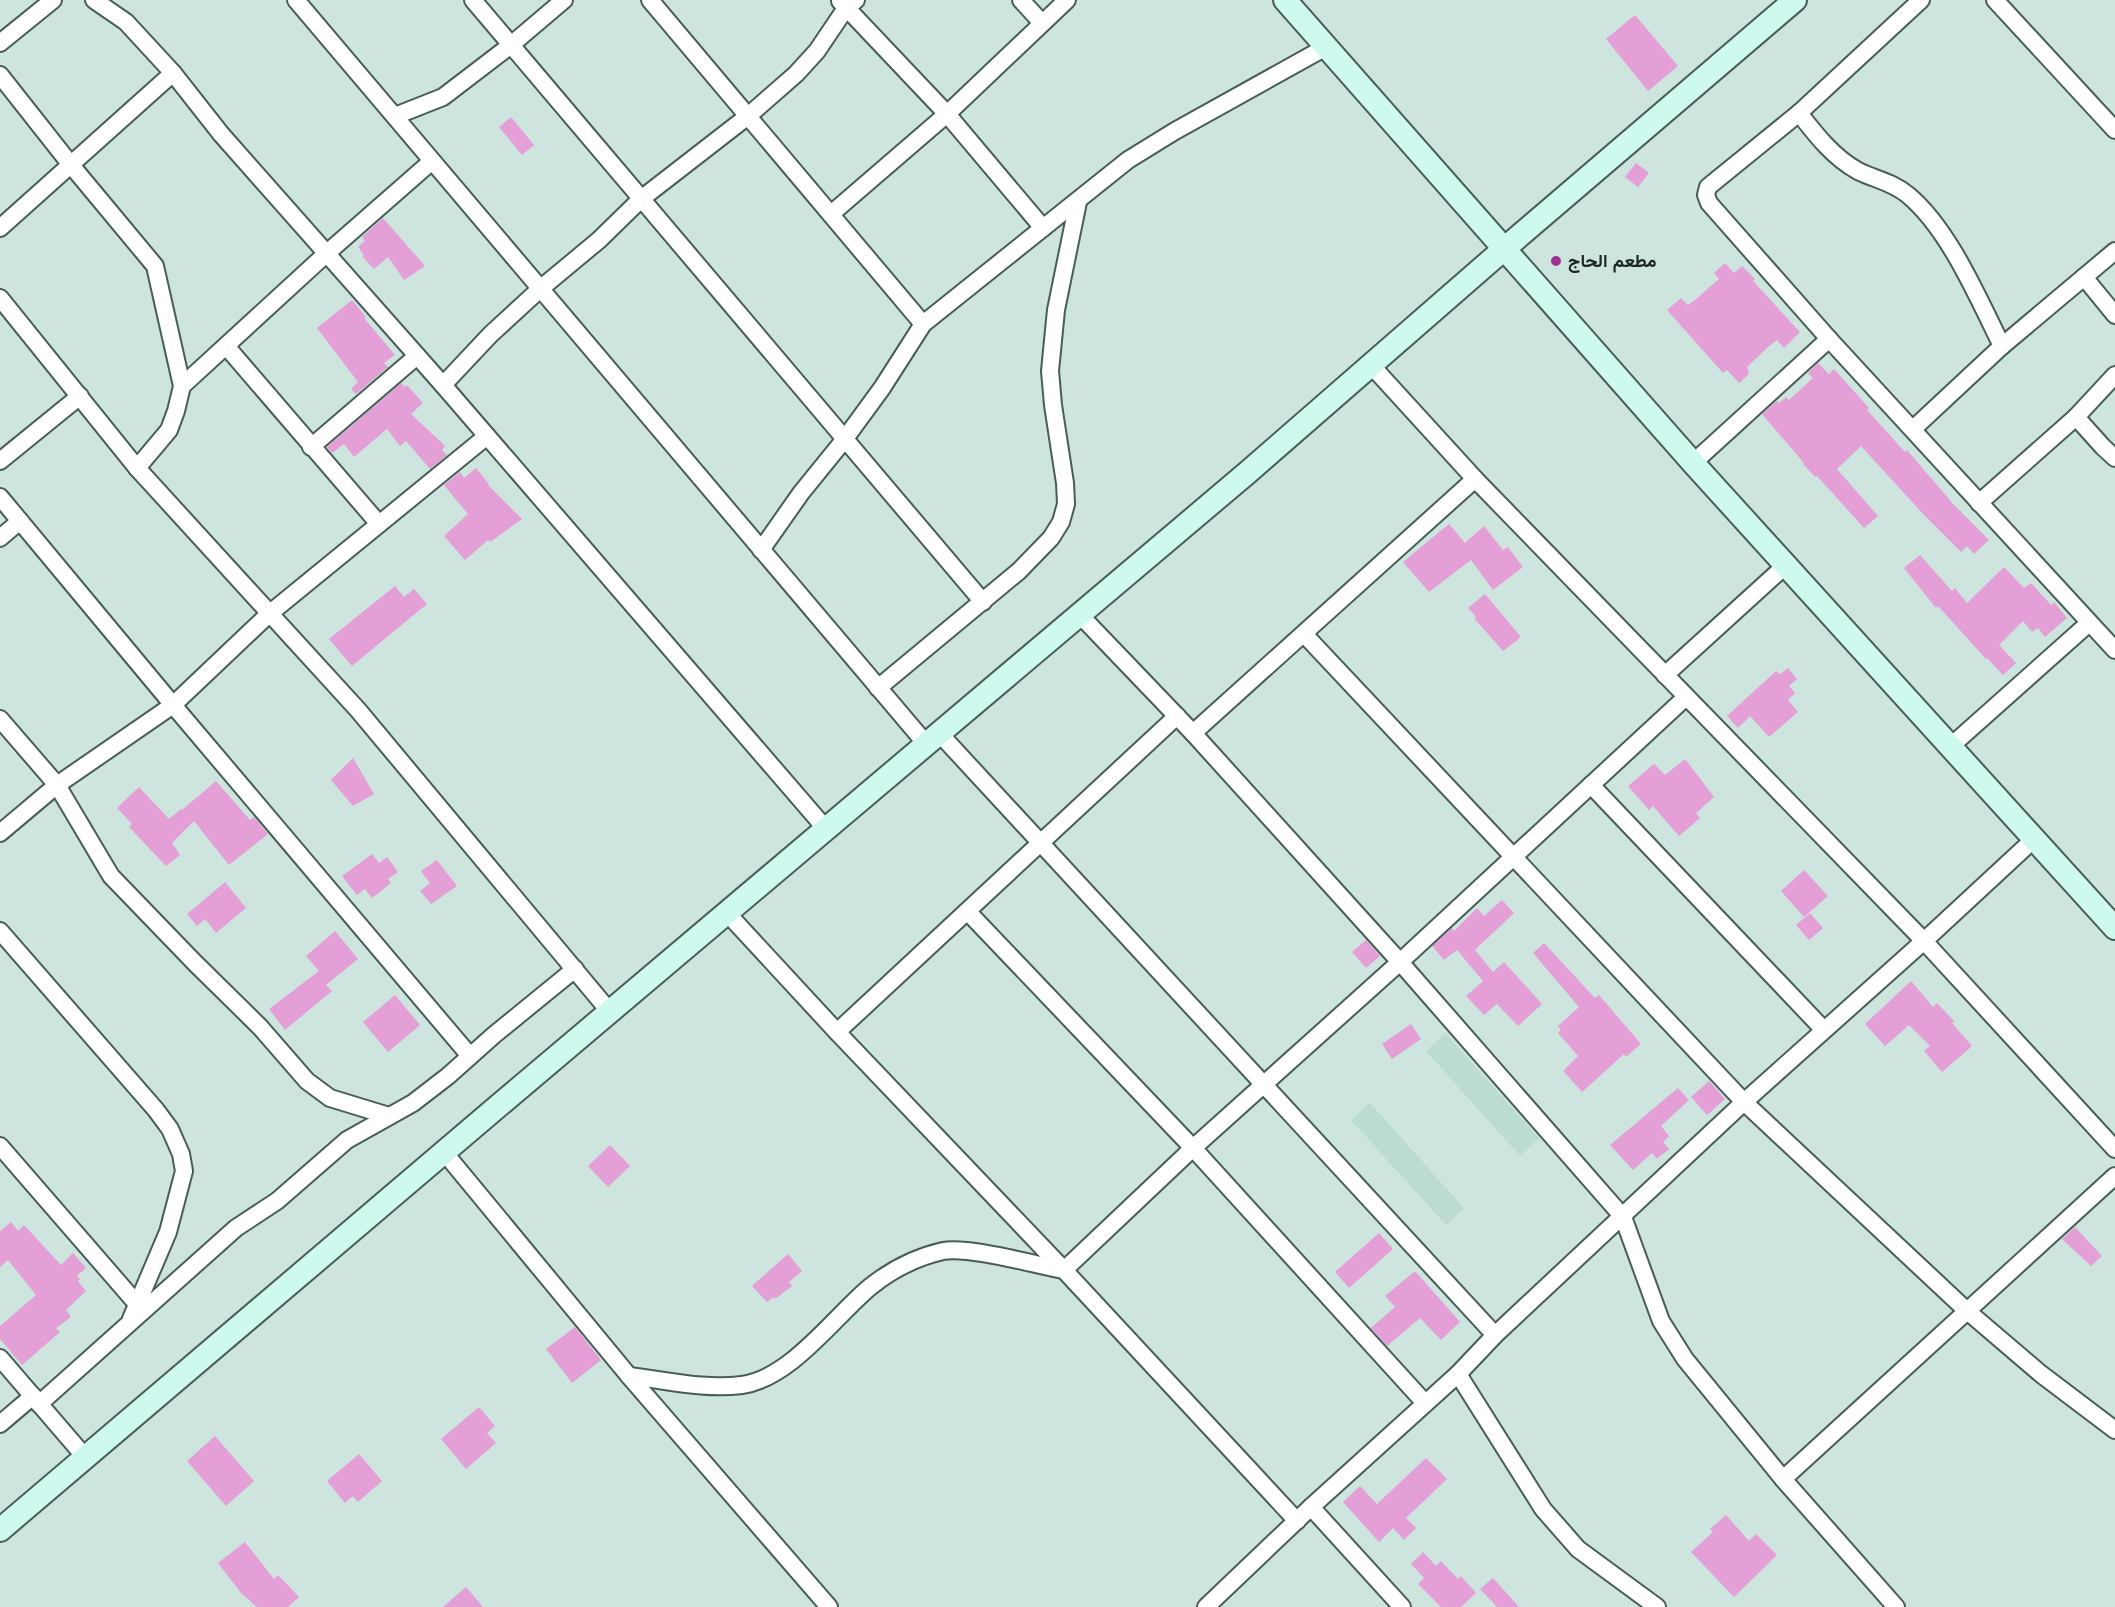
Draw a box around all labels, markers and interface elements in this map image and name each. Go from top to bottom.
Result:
place label: مطعم الحاج [1568,250,1657,273]
marker: مطعم الحاج [1549,254,1563,268]

